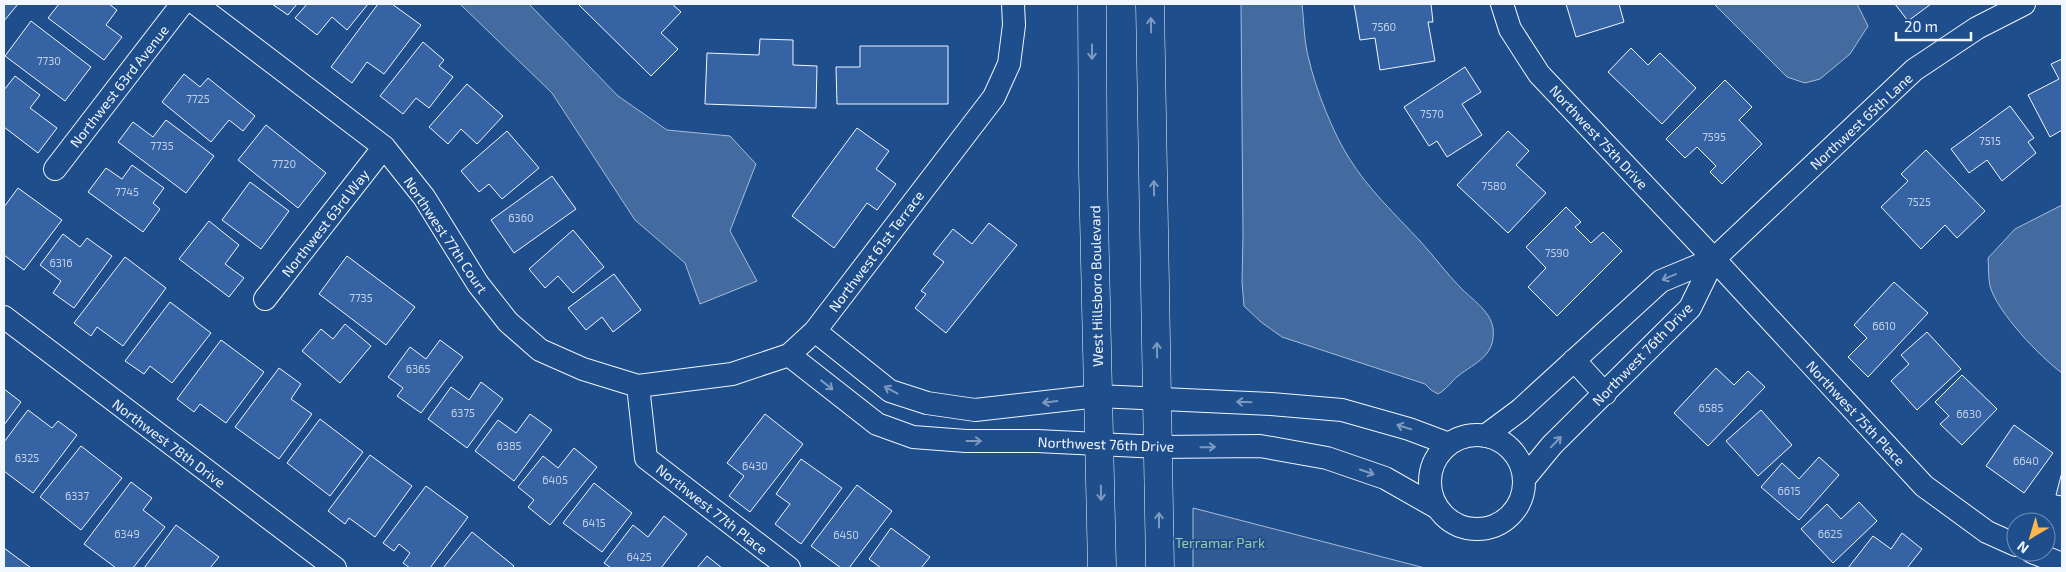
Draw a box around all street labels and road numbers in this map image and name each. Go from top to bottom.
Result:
street label: Northwest 63rd Avenue [66,21,172,151]
street label: Northwest 65th Lane [1806,69,1916,173]
street label: Northwest 75th Drive [1546,81,1652,193]
street label: Northwest 63rd Way [278,165,373,280]
street label: Northwest 77th Court [401,173,491,297]
street label: Northwest 61st Terrace [825,187,927,315]
street label: West Hillsboro Boulevard [1086,205,1106,367]
street label: Northwest 76th Drive [1588,299,1696,409]
street label: Northwest 75th Place [1803,357,1909,469]
street label: Northwest 78th Drive [109,395,229,491]
street label: Northwest 76th Drive [1037,433,1175,455]
street label: Northwest 77th Place [653,460,771,558]

